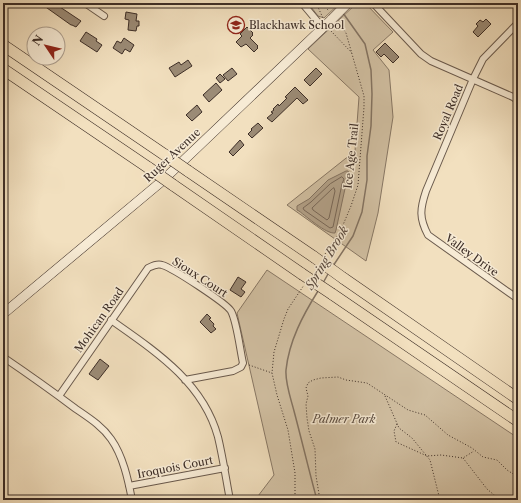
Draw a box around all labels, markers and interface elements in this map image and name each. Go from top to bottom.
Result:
school or university icon: Blackhawk School [226,15,246,35]
place label: Blackhawk School [249,18,345,32]
north arrow [26,26,66,66]
text: N [29,32,47,48]
street label: Royal Road [430,82,466,142]
street label: Ice Age Trail [341,122,361,189]
street label: Ruger Avenue [141,125,203,185]
water label: Spring Brook [301,223,352,293]
street label: Valley Drive [442,230,501,279]
street label: Sioux Court [170,254,230,300]
street label: Mohican Road [71,284,127,355]
park label: Palmer Park [311,412,376,426]
street label: Iroquois Court [136,453,214,481]

